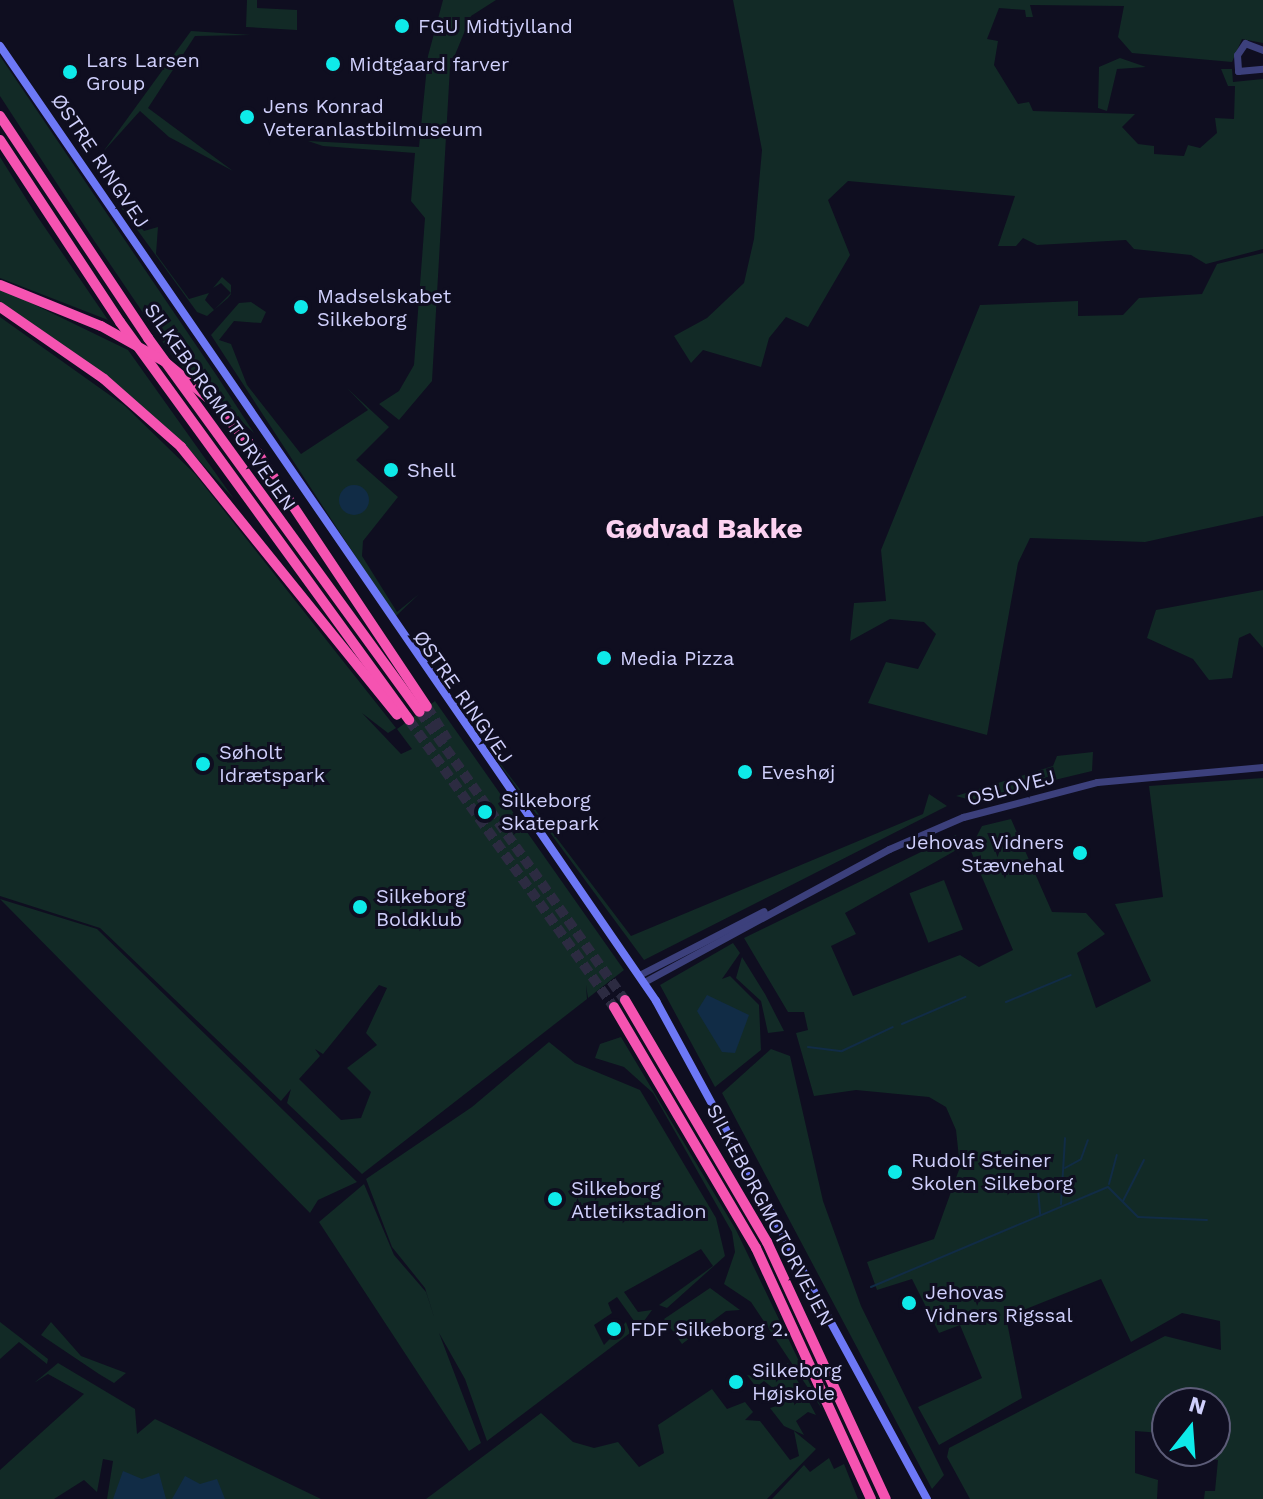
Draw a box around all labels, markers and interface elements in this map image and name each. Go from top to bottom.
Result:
place label: FGU Midtjylland [418,14,573,38]
marker: FGU Midtjylland [393,17,411,35]
place label: Lars Larsen Group [86,48,200,95]
place label: Midtgaard farver [349,52,510,76]
marker: Midtgaard farver [324,55,342,73]
marker: Lars Larsen Group [61,63,79,81]
street label: ØSTRE RINGVEJ [46,89,154,233]
place label: Jens Konrad Veteranlastbilmuseum [263,94,483,141]
marker: Jens Konrad Veteranlastbilmuseum [238,108,256,126]
place label: Madselskabet Silkeborg [317,284,451,331]
marker: Madselskabet Silkeborg [292,298,310,316]
street label: SILKEBORGMOTORVEJEN [139,299,301,515]
place label: Shell [407,458,456,482]
marker: Shell [382,461,400,479]
district label: Gødvad Bakke [605,512,803,546]
street label: ØSTRE RINGVEJ [408,626,518,768]
place label: Media Pizza [620,646,735,670]
marker: Media Pizza [595,649,613,667]
place label: Søholt Idrætspark [219,740,325,787]
marker: Søholt Idrætspark [194,755,212,773]
place label: Eveshøj [761,760,835,784]
marker: Eveshøj [736,763,754,781]
street label: OSLOVEJ [964,765,1058,811]
place label: Silkeborg Skatepark [501,788,599,835]
marker: Silkeborg Skatepark [476,803,494,821]
place label: Jehovas Vidners Stævnehal [905,830,1064,877]
marker: Jehovas Vidners Stævnehal [1071,844,1089,862]
place label: Silkeborg Boldklub [376,884,466,931]
marker: Silkeborg Boldklub [351,898,369,916]
street label: SILKEBORGMOTORVEJEN [701,1100,839,1330]
place label: Rudolf Steiner Skolen Silkeborg [911,1148,1073,1195]
marker: Rudolf Steiner Skolen Silkeborg [886,1163,904,1181]
place label: Silkeborg Atletikstadion [571,1176,707,1223]
marker: Silkeborg Atletikstadion [546,1190,564,1208]
place label: Jehovas Vidners Rigssal [925,1280,1073,1327]
marker: Jehovas Vidners Rigssal [900,1294,918,1312]
place label: FDF Silkeborg 2. [630,1317,789,1341]
marker: FDF Silkeborg 2. [605,1320,623,1338]
place label: Silkeborg Højskole [752,1358,842,1405]
marker: Silkeborg Højskole [727,1373,745,1391]
north arrow [1151,1387,1231,1467]
text: N [1186,1391,1209,1420]

